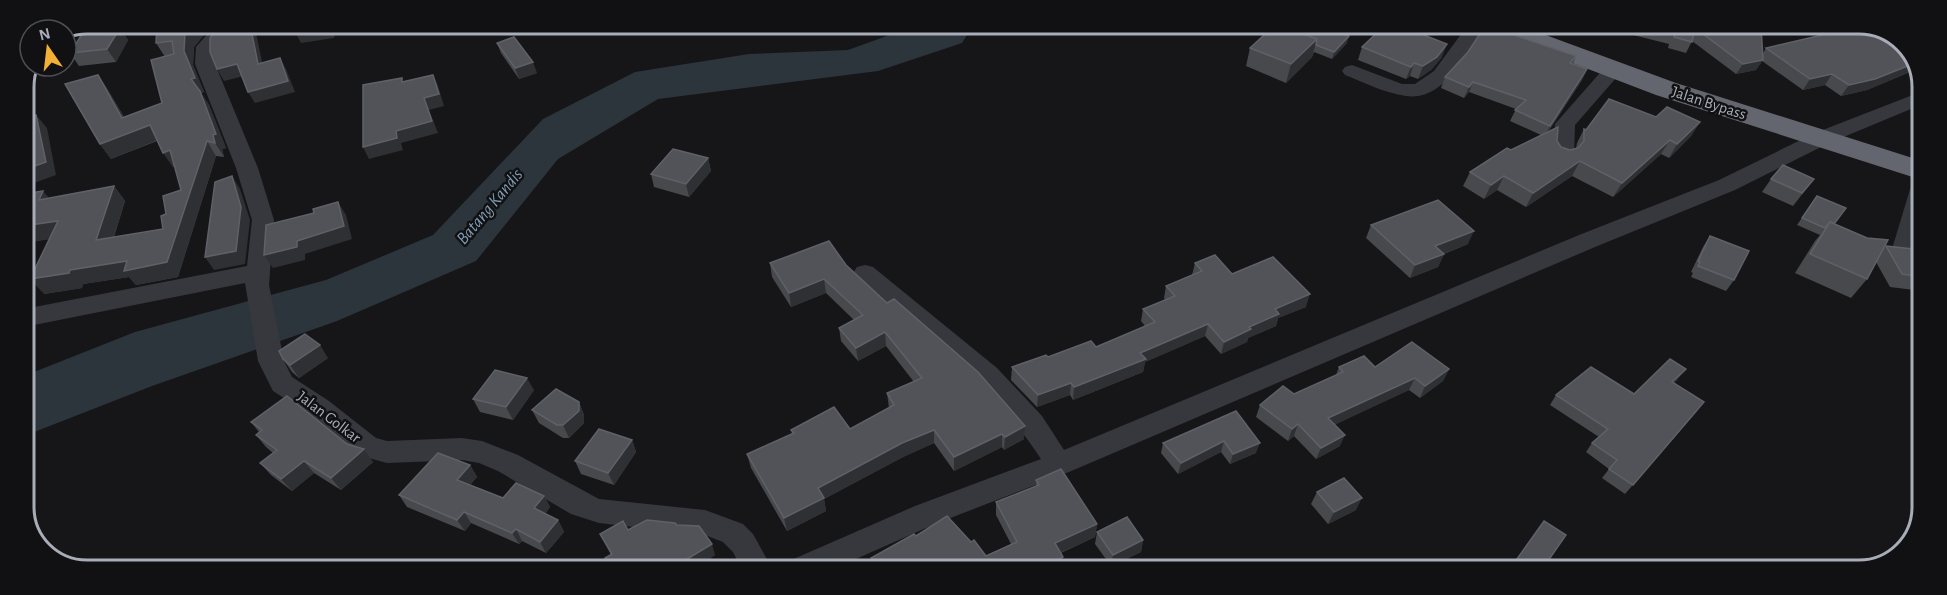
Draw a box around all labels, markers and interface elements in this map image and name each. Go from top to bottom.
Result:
north arrow [18,18,78,78]
text: N [37,25,52,44]
street label: Jalan Bypass [1670,84,1748,123]
water label: Batang Kandis [453,166,527,248]
street label: Jalan Golkar [294,388,364,446]

